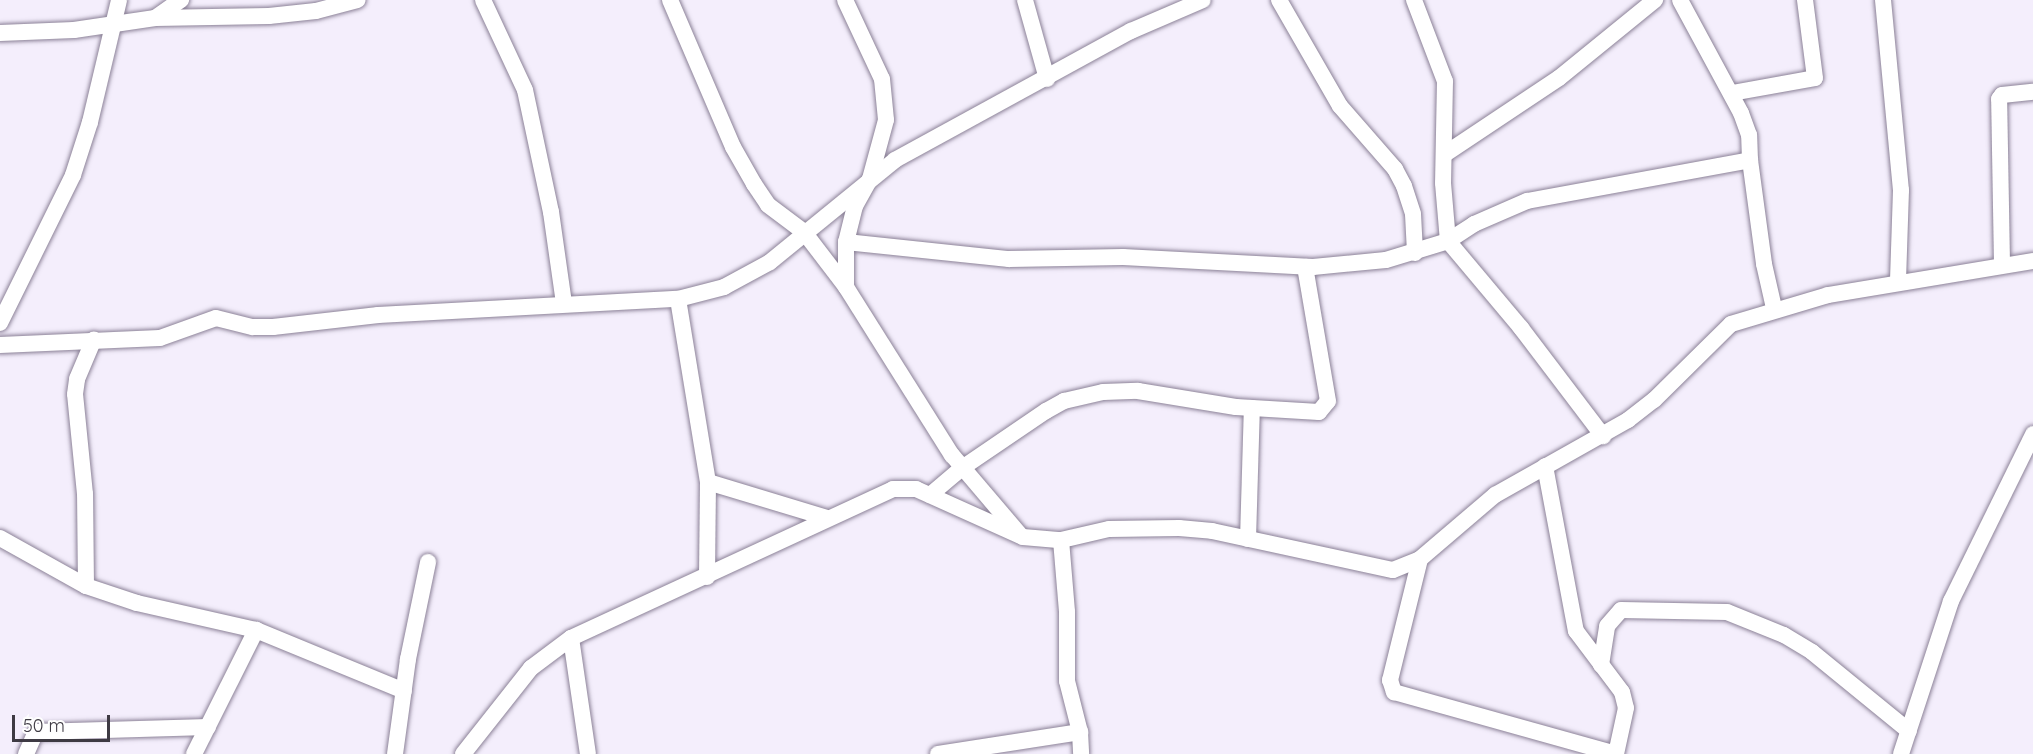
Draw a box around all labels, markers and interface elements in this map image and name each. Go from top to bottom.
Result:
scale bar [15,703,112,741]
text: 50 m [23,714,65,737]

